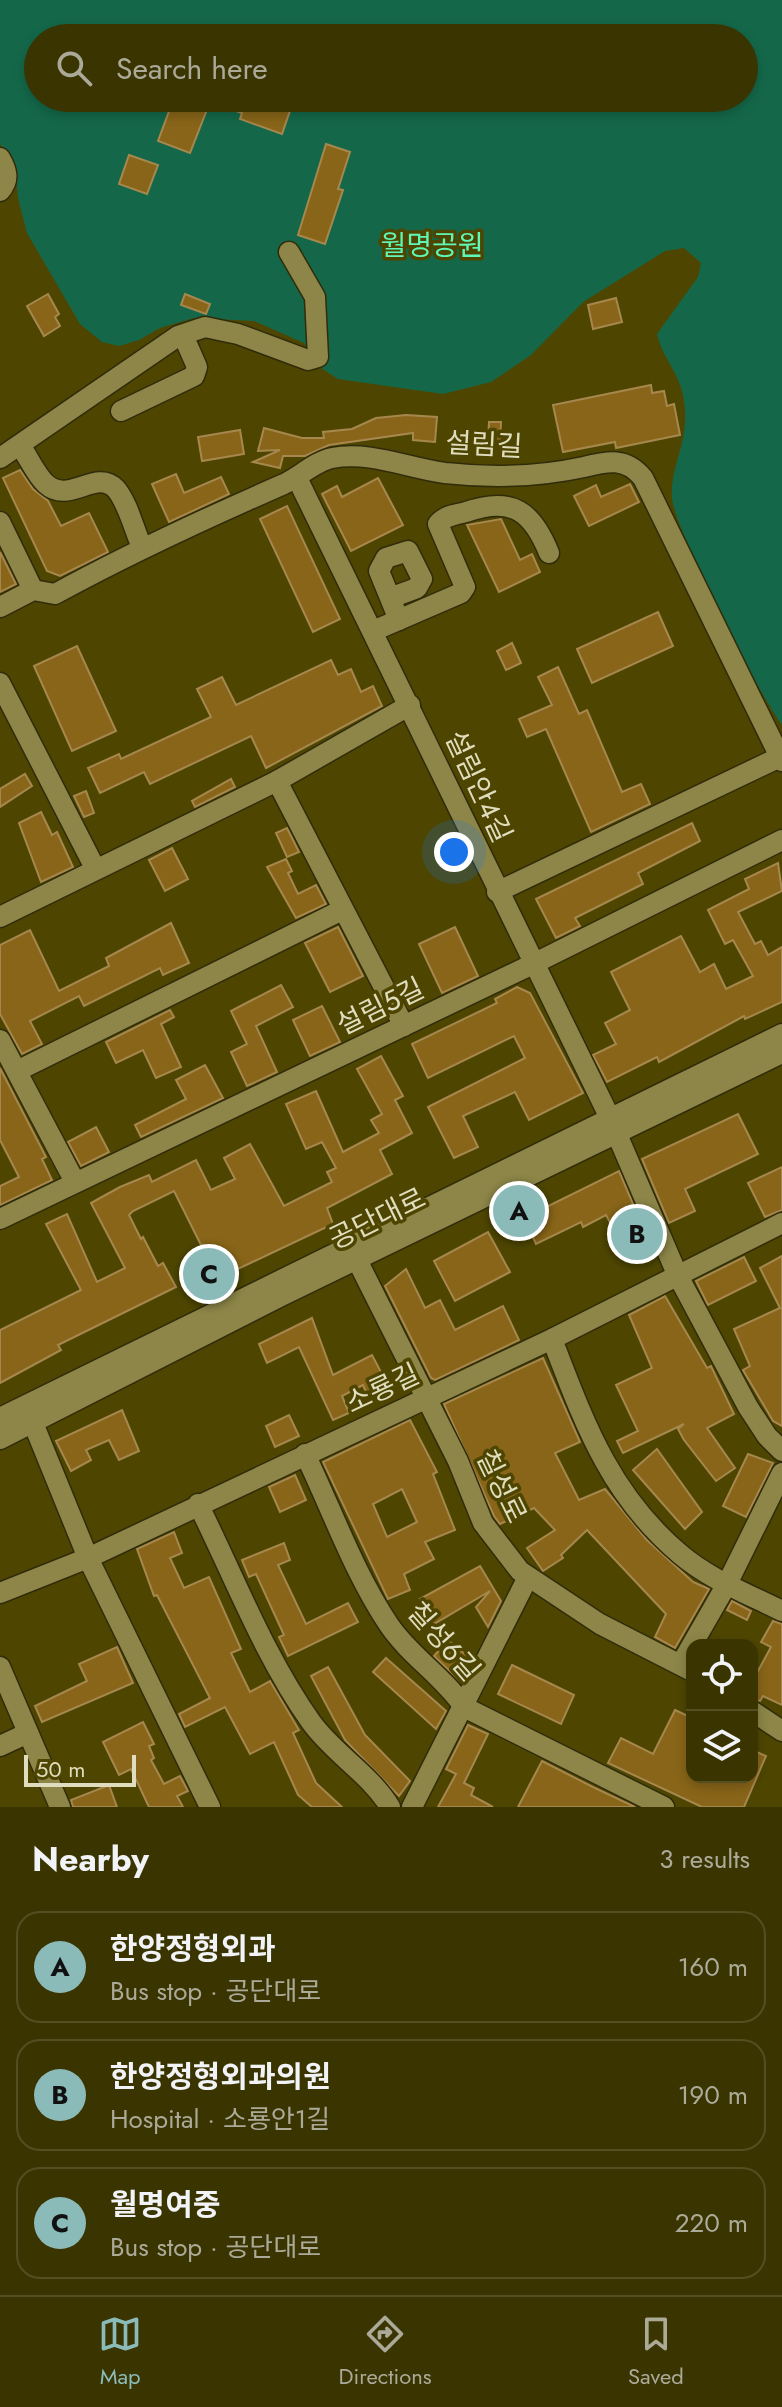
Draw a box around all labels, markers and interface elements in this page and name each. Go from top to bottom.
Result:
search box [24,24,758,112]
icon: search [52,46,96,90]
text: Search here [116,47,268,90]
park label: 월명공원 [380,225,484,266]
street label: 설림길 [444,422,524,467]
street label: 설림안4길 [435,723,522,849]
your location [434,832,474,872]
street label: 설림5길 [329,968,431,1045]
street label: 공단대로 [322,1177,433,1259]
pin: A [493,1181,545,1241]
pin: B [611,1204,663,1264]
pin: C [183,1244,235,1304]
street label: 소룡길 [339,1354,426,1423]
street label: 칠성로 [466,1443,537,1530]
street label: 칠성6길 [398,1593,490,1690]
map controls [686,1639,758,1783]
button: locate [686,1639,758,1711]
button: layers [686,1711,758,1783]
scale bar [24,1751,136,1787]
text: 50 m [36,1753,85,1785]
text: Nearby [32,1835,149,1884]
text: 3 results [659,1840,750,1878]
text: 한양정형외과 [110,1927,276,1970]
text: A [50,1948,70,1986]
text: 160 m [678,1948,748,1986]
text: Bus stop · 공단대로 [110,1972,321,2010]
text: 한양정형외과의원 [110,2055,331,2098]
text: B [51,2076,69,2114]
text: 190 m [678,2076,748,2114]
text: Hospital · 소룡안1길 [110,2100,330,2138]
text: 월명여중 [110,2183,220,2226]
text: C [51,2204,69,2242]
text: 220 m [675,2204,748,2242]
text: Bus stop · 공단대로 [110,2228,321,2266]
tab: Map [98,2312,142,2392]
tab: Directions [339,2312,432,2392]
tab: Saved [628,2312,684,2392]

